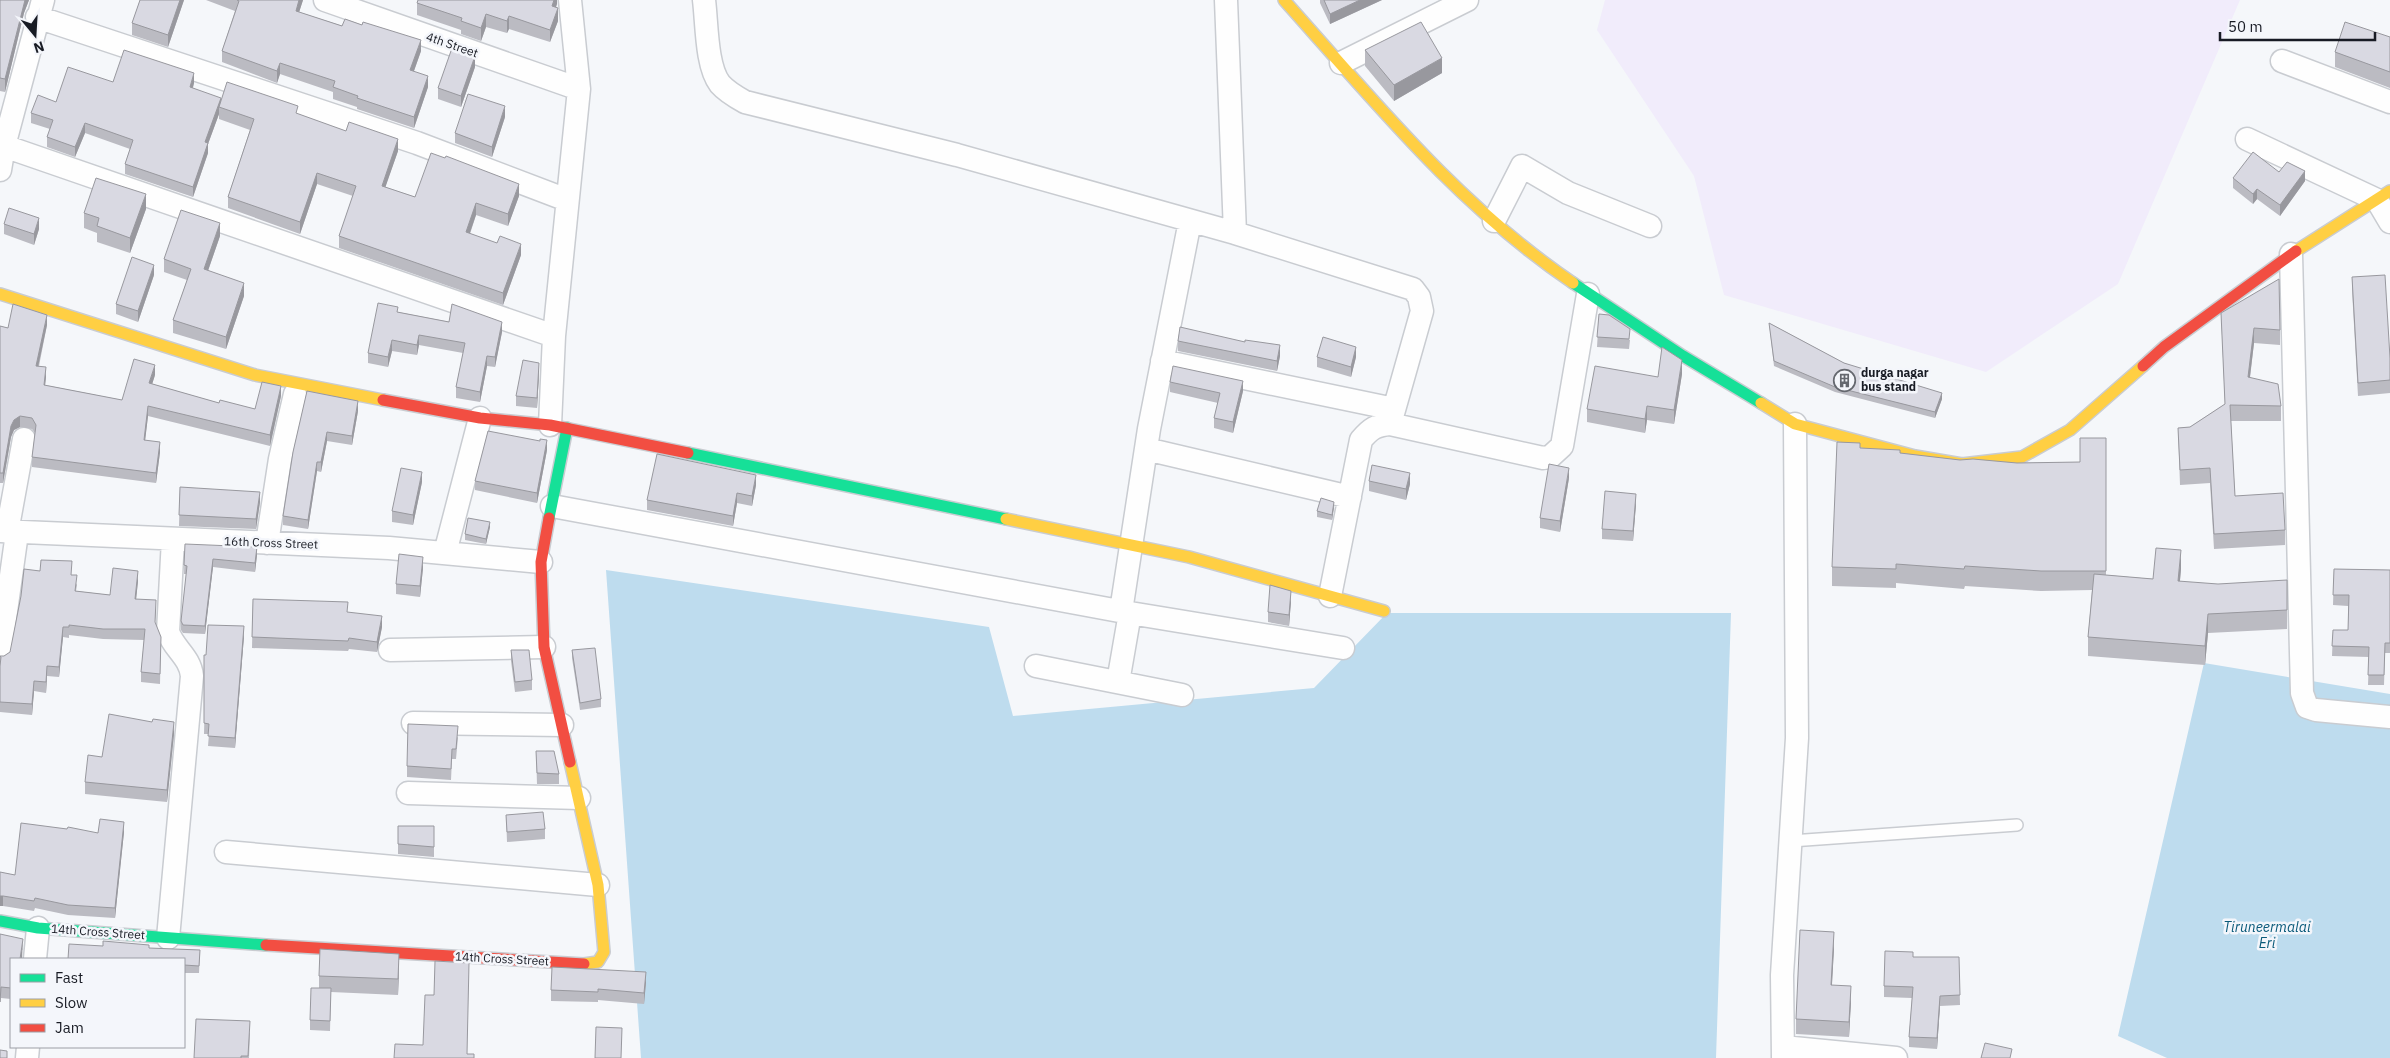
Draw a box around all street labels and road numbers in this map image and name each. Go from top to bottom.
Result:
street label: 4th Street [424,29,480,60]
street label: 16th Cross Street [224,533,318,552]
street label: 14th Cross Street [51,921,146,942]
street label: 14th Cross Street [455,949,549,968]

